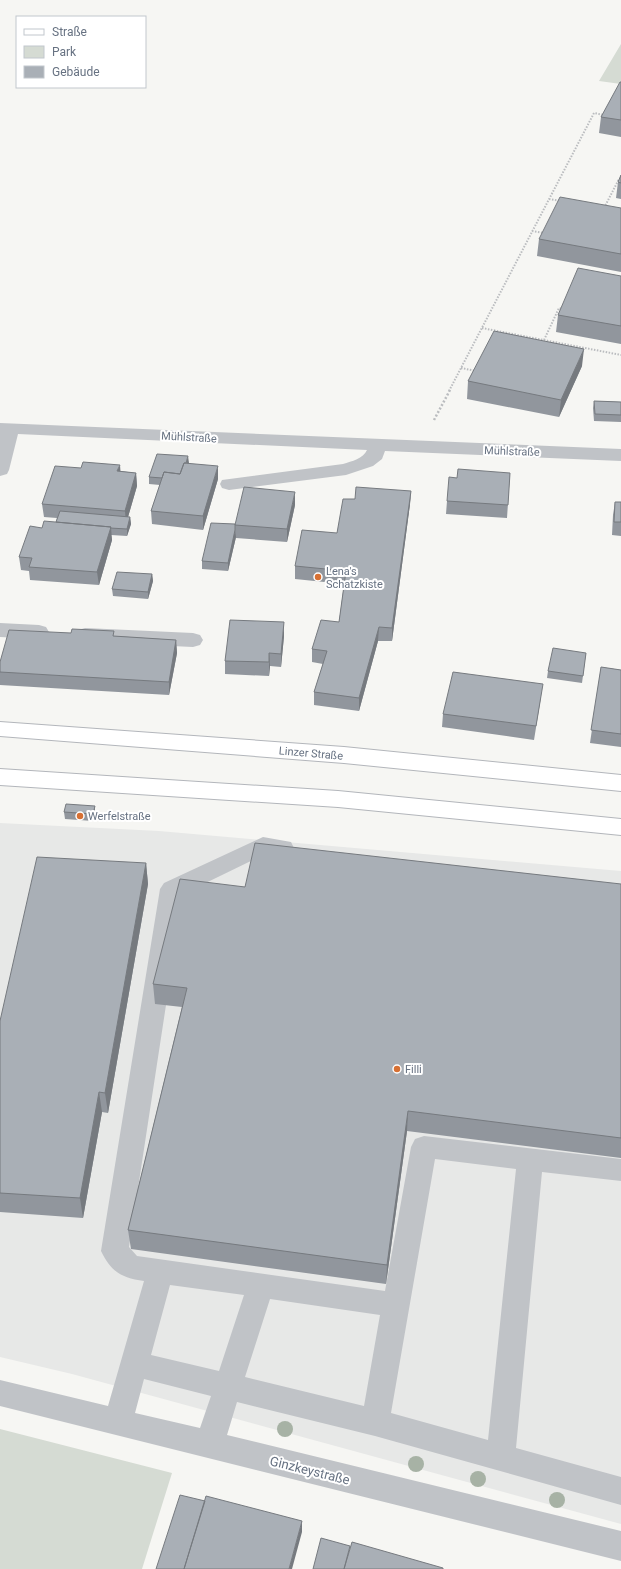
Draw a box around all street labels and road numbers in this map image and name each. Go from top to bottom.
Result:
street label: Mühlstraße [161,430,217,445]
street label: Mühlstraße [484,444,540,459]
street label: Linzer Straße [278,744,344,763]
street label: Ginzkeystraße [268,1453,352,1488]

